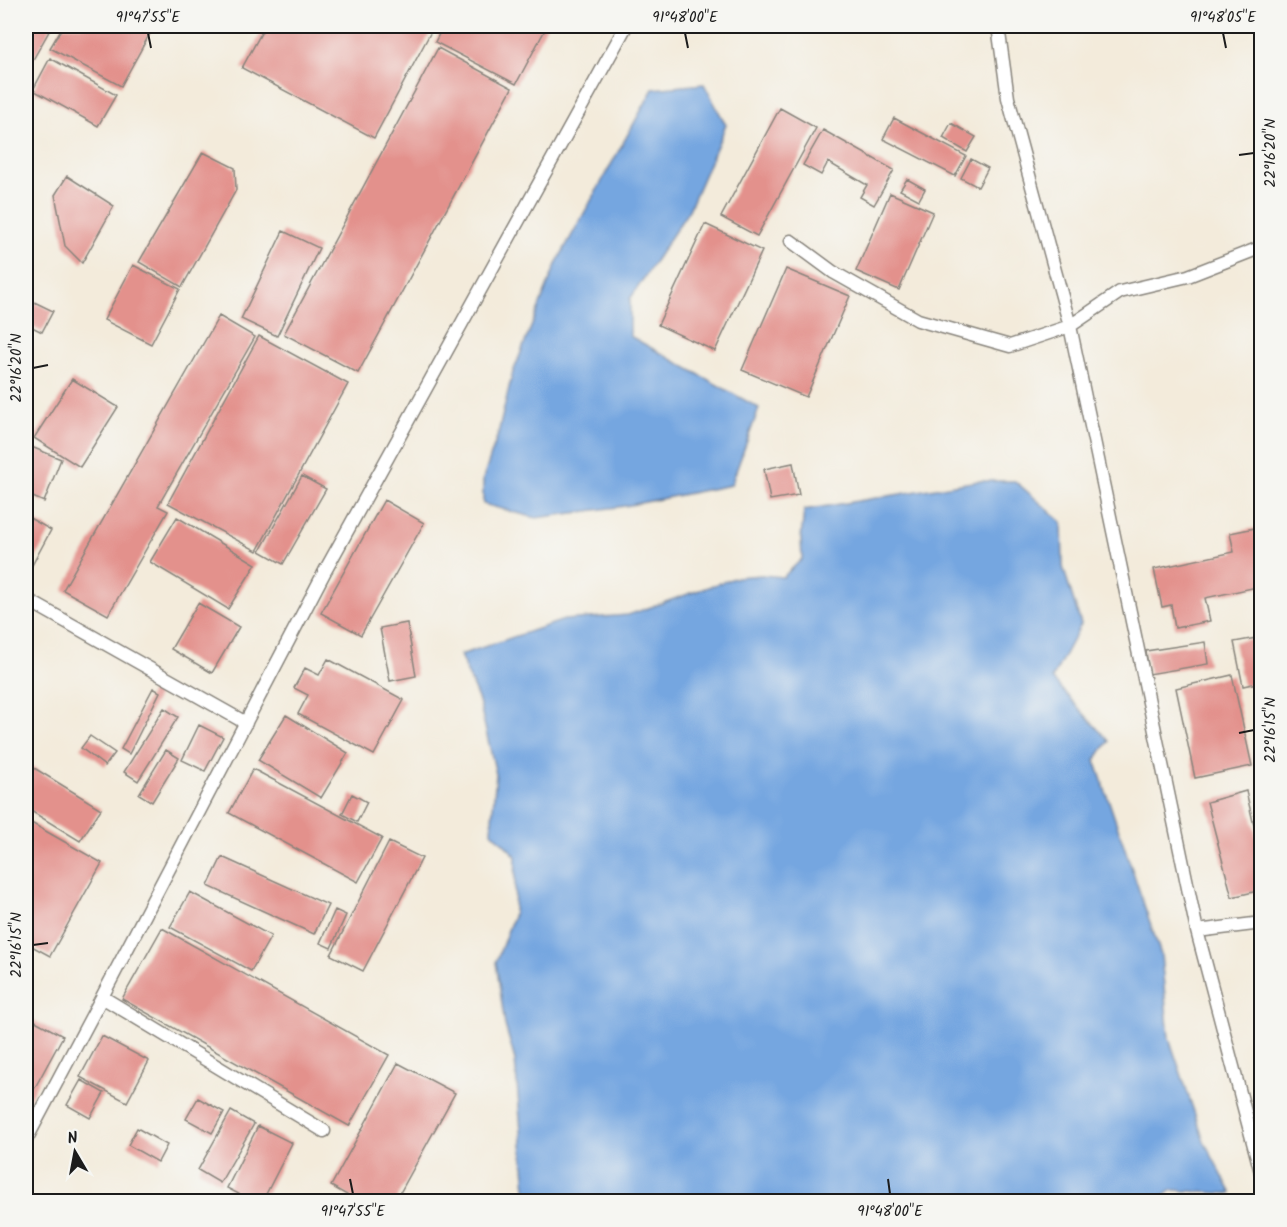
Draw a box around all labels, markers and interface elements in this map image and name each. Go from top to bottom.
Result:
text: 91°47'55"E [116,6,181,30]
text: 91°48'00"E [652,6,719,30]
text: 91°48'05"E [1190,6,1257,30]
text: 22°16'20"N [1259,118,1283,188]
text: 22°16'20"N [5,333,29,403]
text: 22°16'15"N [1259,697,1283,763]
text: 22°16'15"N [5,912,29,978]
north arrow [45,1122,105,1182]
text: N [66,1126,80,1152]
text: 91°47'55"E [321,1200,386,1224]
text: 91°48'00"E [857,1200,924,1224]

